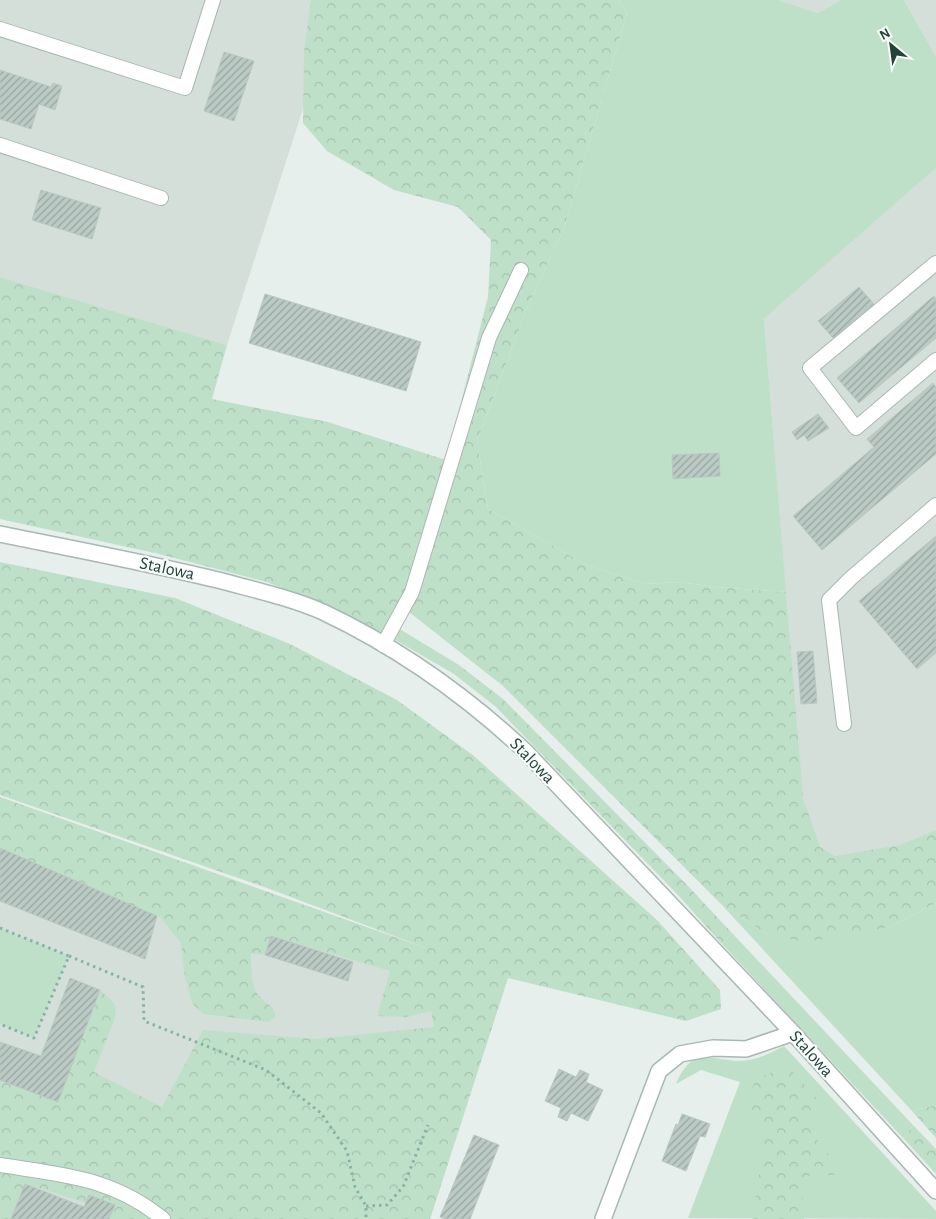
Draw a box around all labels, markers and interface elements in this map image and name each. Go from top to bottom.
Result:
north arrow [866,20,916,70]
text: N [878,26,893,43]
street label: Stalowa [138,554,196,584]
street label: Stalowa [506,735,558,787]
street label: Stalowa [786,1027,836,1081]

